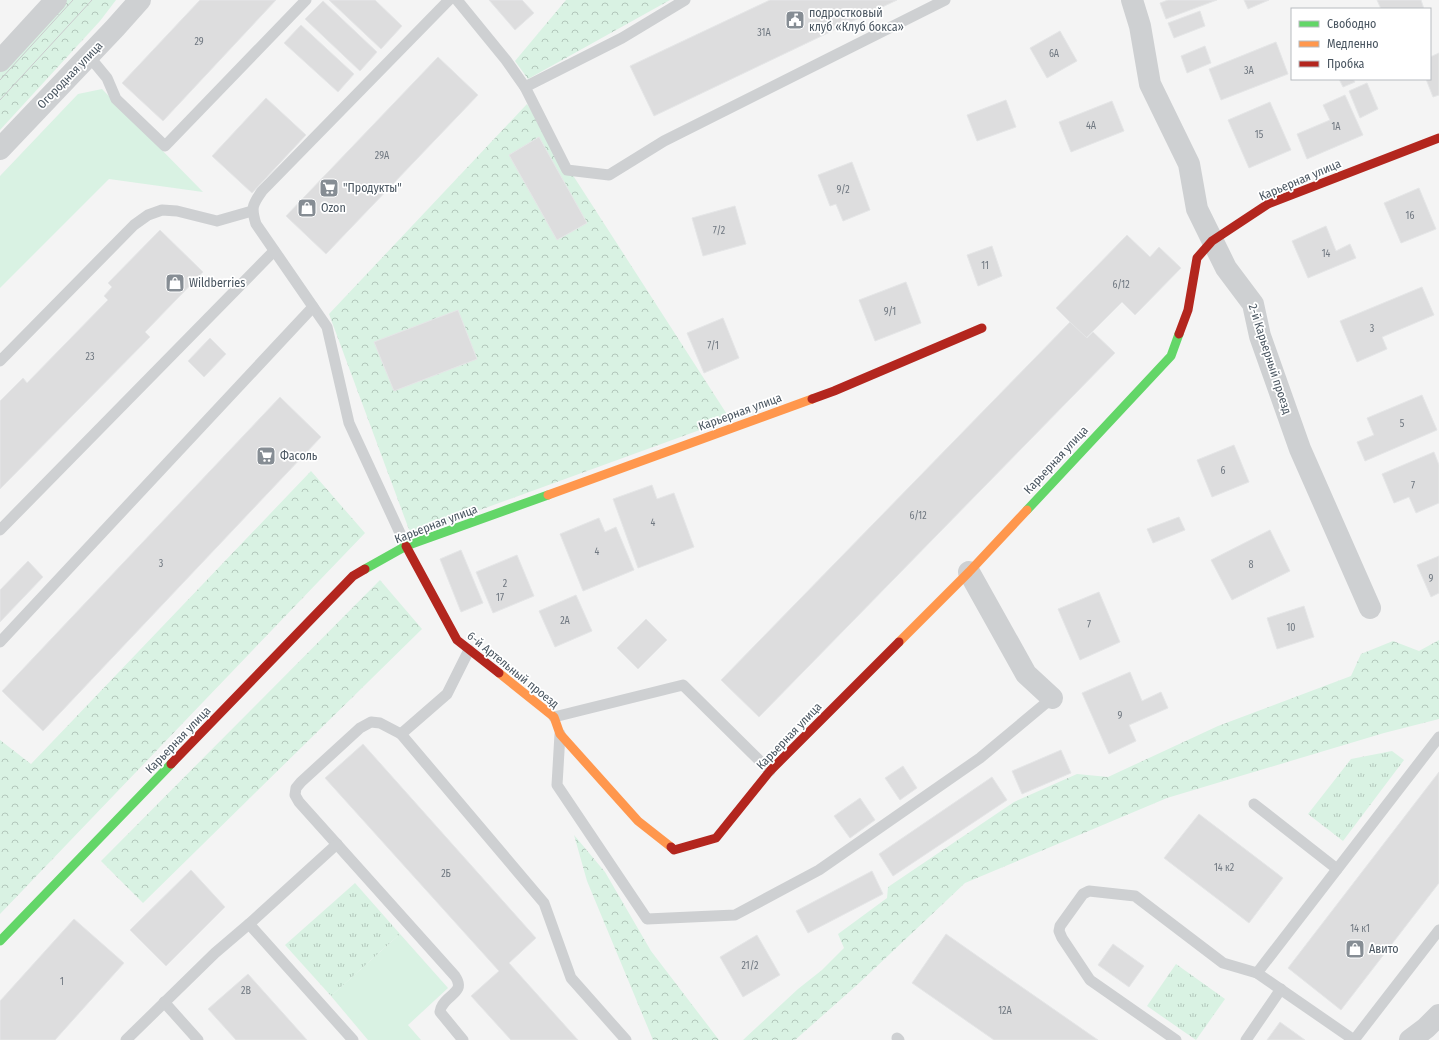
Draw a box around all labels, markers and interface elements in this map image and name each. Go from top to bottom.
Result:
place label: подростковый клуб «Клуб бокса» [809,6,904,34]
legend [1291,8,1431,80]
public building icon: подростковый клуб «Клуб бокса» [784,9,806,31]
text: Свободно [1327,17,1376,31]
house number: 31А [757,27,771,39]
house number: 29 [194,36,204,48]
text: Медленно [1327,37,1379,51]
street label: Огородная улица [34,38,106,111]
house number: 6А [1049,48,1060,60]
text: Пробка [1327,57,1365,71]
house number: 3А [1244,65,1255,77]
house number: 4А [1086,120,1097,132]
house number: 1А [1331,121,1341,133]
house number: 15 [1255,129,1264,141]
house number: 29А [375,150,390,162]
street label: Карьерная улица [1257,156,1343,204]
supermarket icon: "Продукты" [318,177,340,199]
place label: "Продукты" [343,181,402,195]
house number: 9/2 [836,184,850,196]
shop icon: Ozon [296,197,318,219]
place label: Ozon [321,201,346,215]
house number: 16 [1406,210,1414,222]
house number: 7/2 [713,225,726,237]
house number: 14 [1322,248,1331,260]
house number: 11 [981,260,989,272]
shop icon: Wildberries [164,272,186,294]
place label: Wildberries [189,276,245,290]
house number: 6/12 [1112,279,1130,291]
street label: 2-й Карьерный проезд [1246,302,1294,416]
house number: 9/1 [884,306,896,318]
house number: 3 [1370,323,1375,335]
house number: 7/1 [707,340,719,352]
house number: 23 [86,351,95,363]
street label: Карьерная улица [696,390,784,434]
house number: 5 [1400,418,1405,430]
street label: Карьерная улица [1021,423,1091,497]
supermarket icon: Фасоль [255,445,277,467]
place label: Фасоль [280,449,318,463]
house number: 6 [1221,465,1226,477]
house number: 7 [1411,480,1415,492]
street label: Карьерная улица [393,502,479,546]
house number: 6/12 [909,510,927,522]
house number: 4 [651,517,656,529]
house number: 4 [595,546,600,558]
house number: 3 [159,558,164,570]
house number: 8 [1249,559,1254,571]
house number: 9 [1429,573,1434,585]
house number: 2 [503,578,508,590]
house number: 17 [496,592,504,604]
house number: 2А [560,615,571,627]
house number: 7 [1087,619,1091,631]
house number: 10 [1286,622,1296,634]
street label: 6-й Артельный проезд [464,629,562,711]
street label: Карьерная улица [754,700,825,772]
street label: Карьерная улица [143,704,214,776]
house number: 9 [1118,710,1123,722]
house number: 14 к2 [1214,862,1235,874]
house number: 2Б [441,868,451,880]
house number: 14 к1 [1350,923,1370,935]
shop icon: Авито [1344,938,1366,960]
place label: Авито [1369,942,1399,956]
house number: 21/2 [742,960,759,972]
house number: 1 [60,976,64,988]
house number: 2В [241,985,251,997]
house number: 12А [998,1005,1013,1017]

